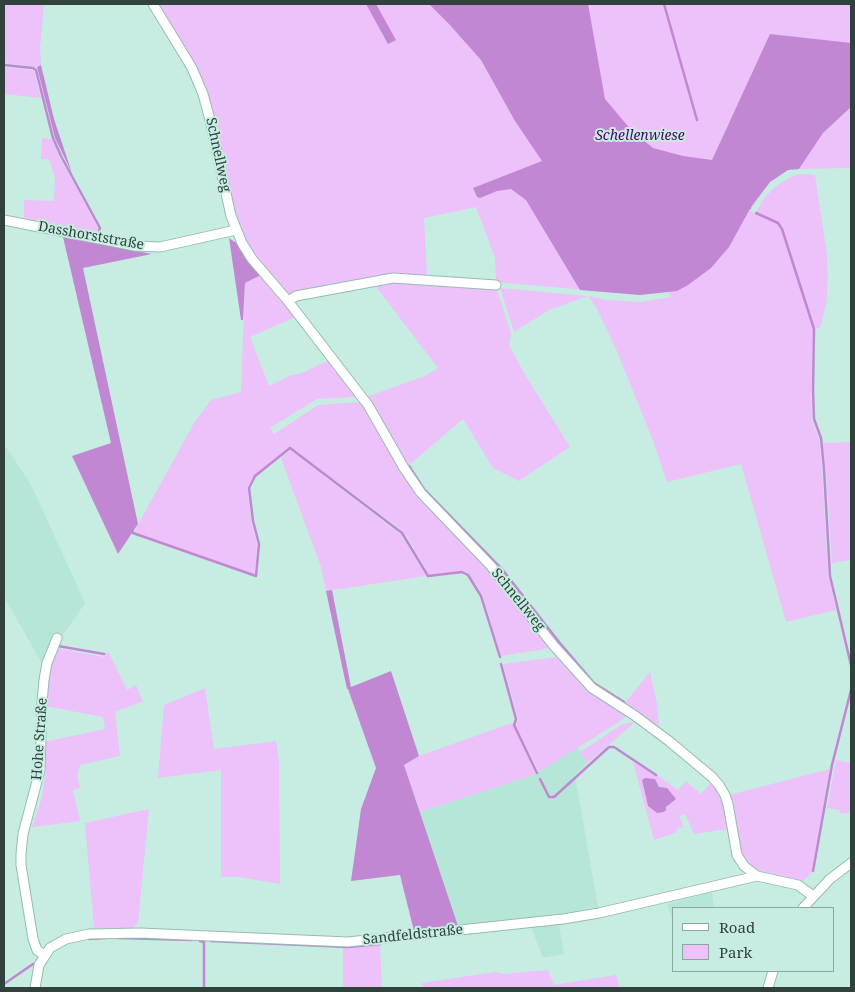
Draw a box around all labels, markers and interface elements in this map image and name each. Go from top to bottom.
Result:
street label: Schnellweg [202,116,234,194]
park label: Schellenwiese [595,128,685,144]
street label: Dasshorststraße [37,218,145,254]
street label: Schnellweg [488,565,548,635]
street label: Hohe Straße [29,697,51,781]
legend [672,907,835,972]
text: Road [719,917,755,937]
street label: Sandfeldstraße [362,921,464,949]
text: Park [719,942,752,962]

